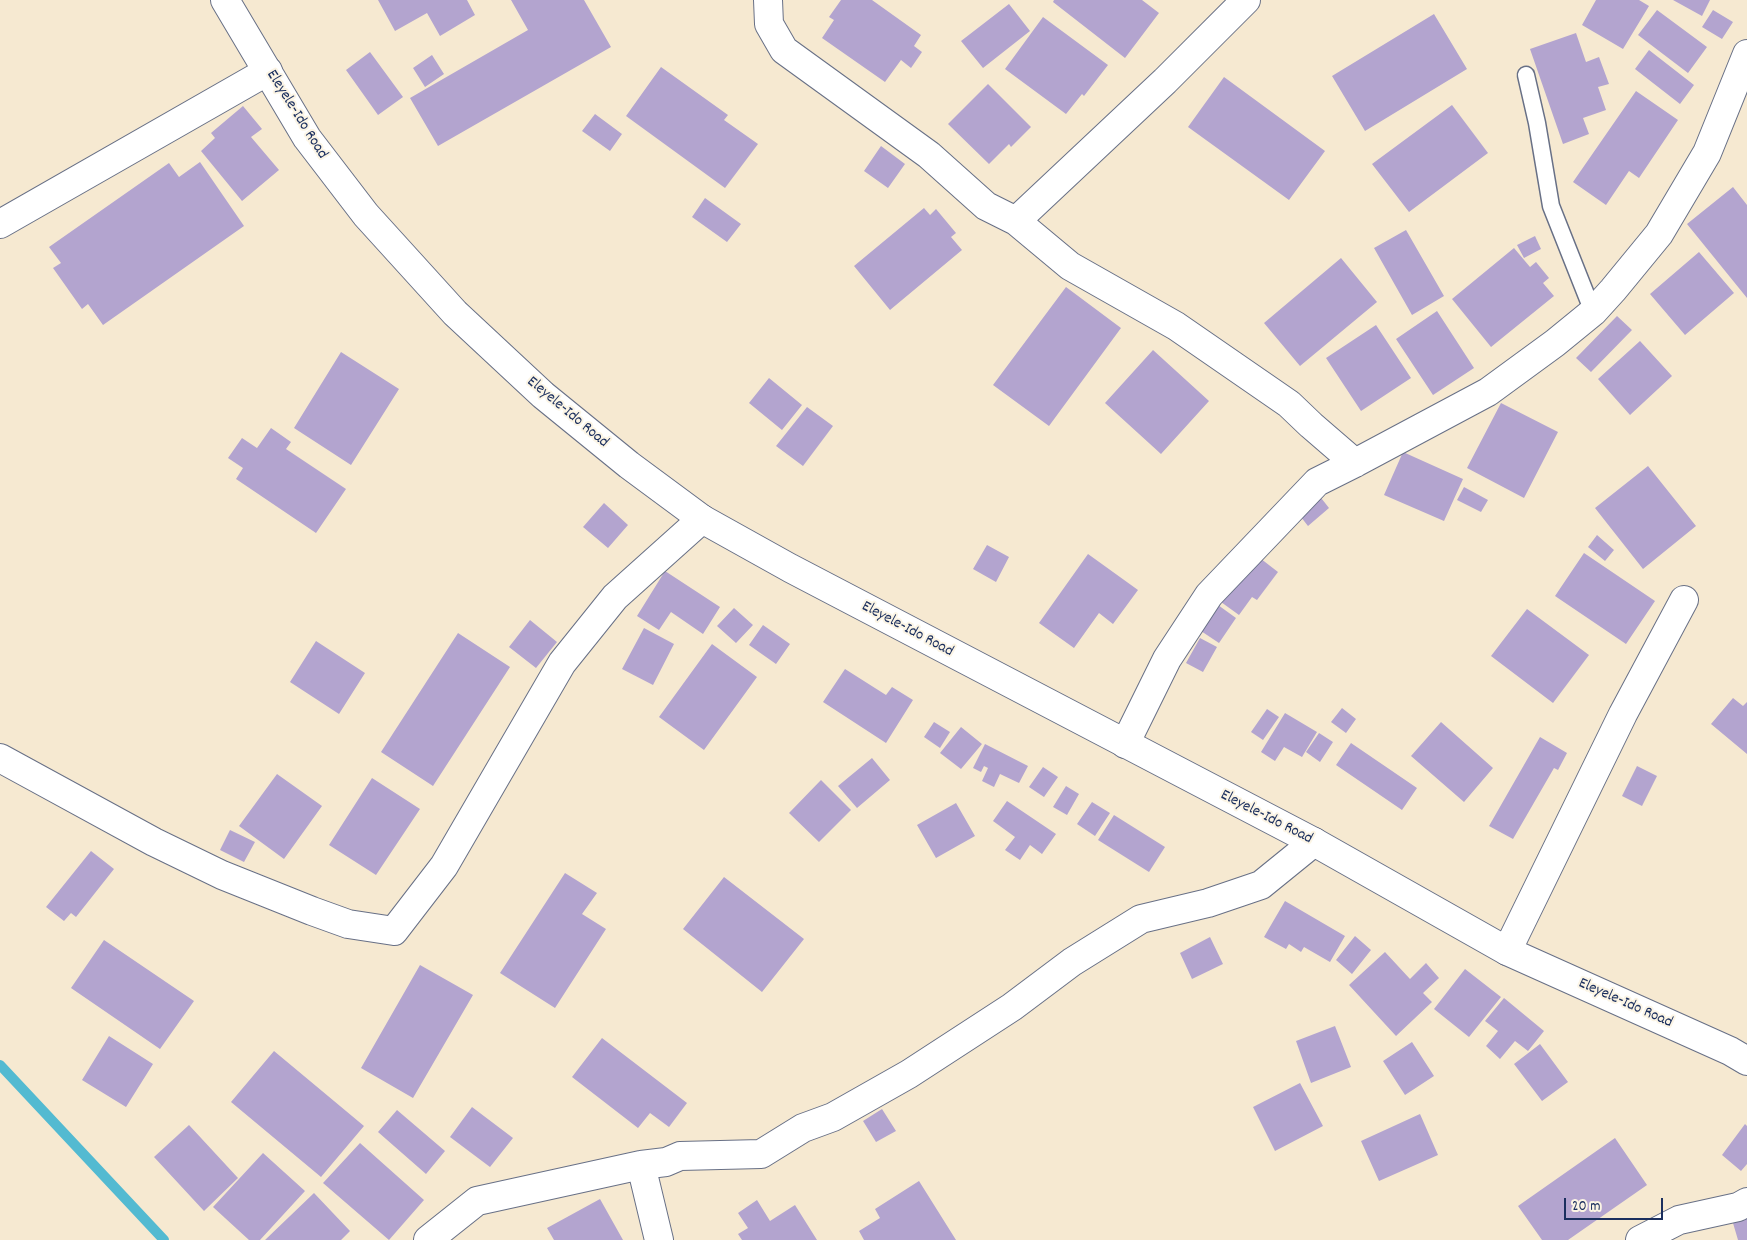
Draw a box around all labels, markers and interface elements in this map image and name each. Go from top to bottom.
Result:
street label: Eleyele-Ido Road [261,67,331,163]
street label: Eleyele-Ido Road [522,373,612,453]
street label: Eleyele-Ido Road [858,598,956,662]
street label: Eleyele-Ido Road [1217,786,1315,850]
street label: Eleyele-Ido Road [1575,975,1675,1033]
scale bar [1567,1188,1666,1220]
text: 20 m [1572,1196,1600,1218]

